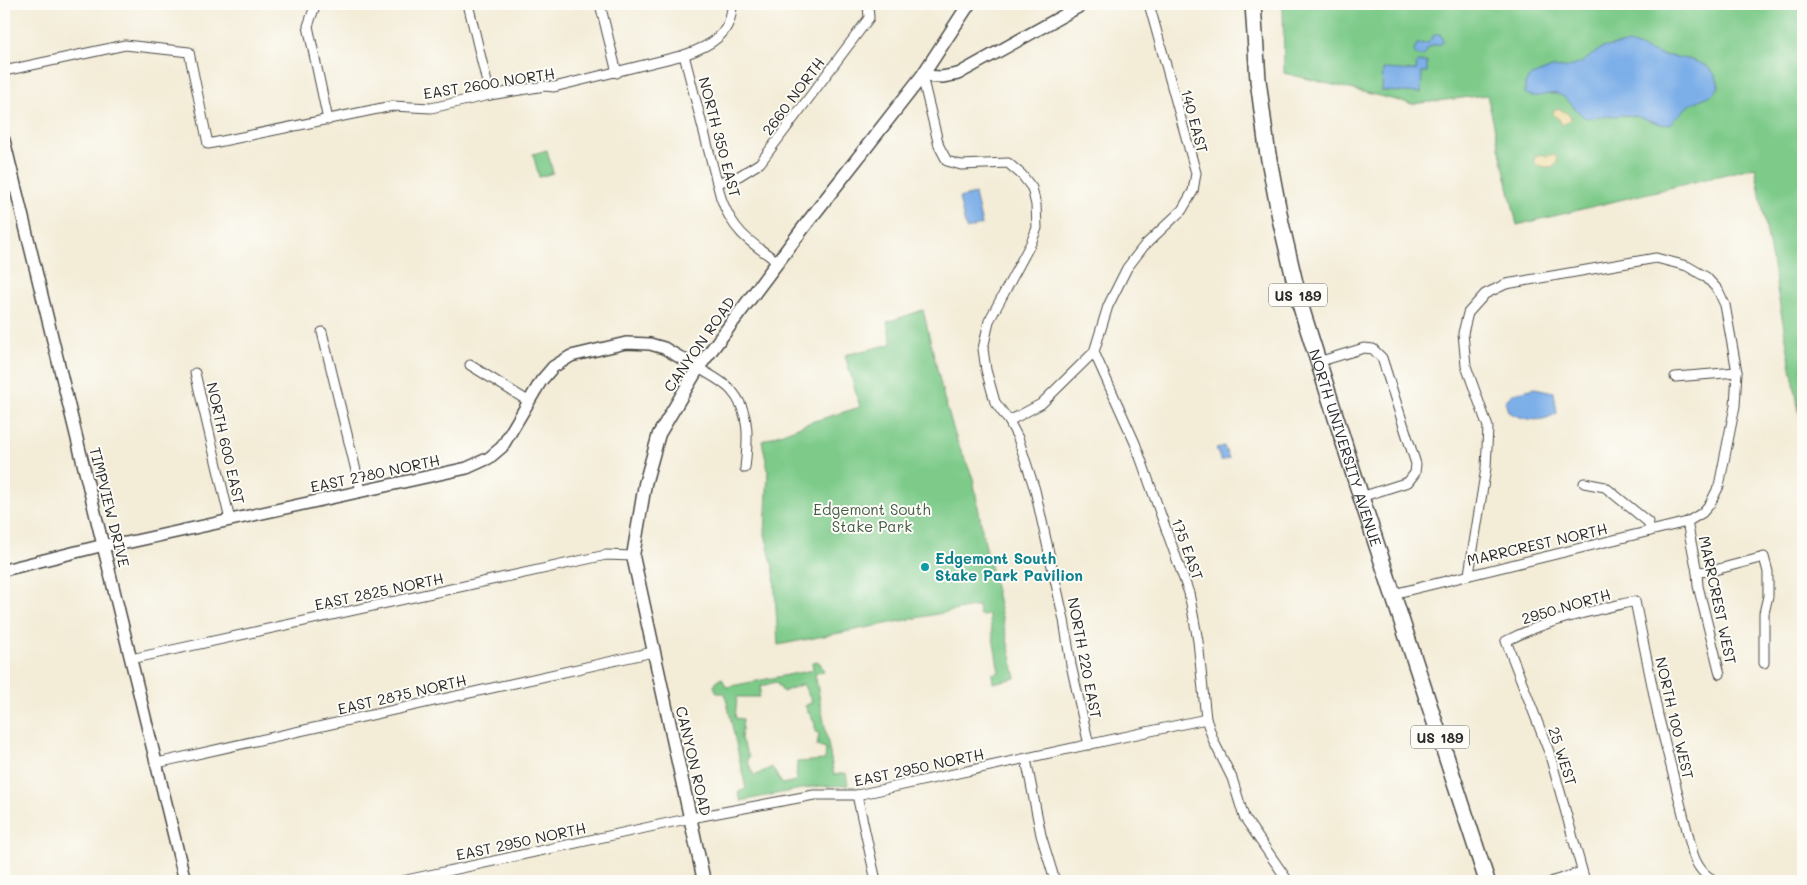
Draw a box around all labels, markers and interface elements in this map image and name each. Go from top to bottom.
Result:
street label: 2660 NORTH [757,53,829,139]
street label: EAST 2600 NORTH [422,63,556,103]
street label: NORTH 350 EAST [694,75,746,199]
street label: 140 EAST [1177,87,1213,155]
road number: US 189 [1269,284,1327,306]
street label: CANYON ROAD [659,292,739,396]
street label: NORTH UNIVERSITY AVENUE [1305,346,1387,549]
street label: NORTH 600 EAST [202,380,250,506]
street label: TIMPVIEW DRIVE [85,445,135,570]
street label: EAST 2780 NORTH [308,449,442,497]
park label: Edgemont South Stake Park [813,499,931,536]
street label: 175 EAST [1168,515,1208,583]
street label: MARRCREST NORTH [1465,518,1609,570]
street label: MARRCREST WEST [1695,534,1741,666]
place label: Edgemont South Stake Park Pavilion [935,548,1083,585]
marker: Edgemont South Stake Park Pavilion [919,561,931,573]
street label: EAST 2825 NORTH [313,568,445,614]
street label: 2950 NORTH [1519,584,1613,628]
street label: NORTH 220 EAST [1063,596,1107,720]
street label: NORTH 100 WEST [1651,655,1699,781]
street label: EAST 2875 NORTH [336,669,468,719]
street label: CANYON ROAD [672,704,716,818]
street label: 25 WEST [1544,724,1582,788]
road number: US 189 [1411,726,1469,749]
street label: EAST 2950 NORTH [852,743,986,791]
street label: EAST 2950 NORTH [454,817,588,865]

